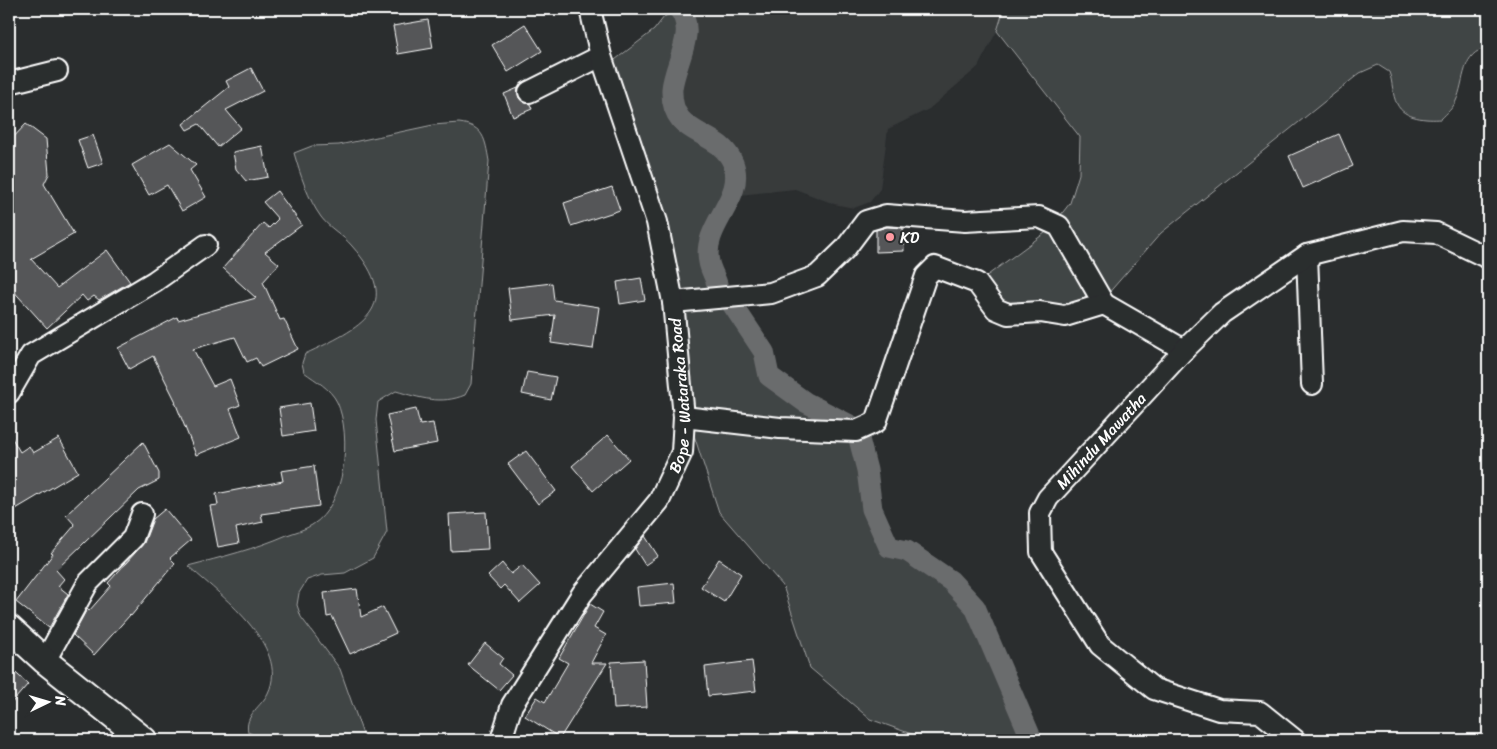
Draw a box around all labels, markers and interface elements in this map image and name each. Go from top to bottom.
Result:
place label: KD [900,223,920,252]
marker: KD [884,231,896,243]
street label: Bope - Wataraka Road [660,315,699,478]
street label: Mihindu Mawatha [1048,385,1153,496]
north arrow [22,676,72,726]
text: N [47,694,73,707]

